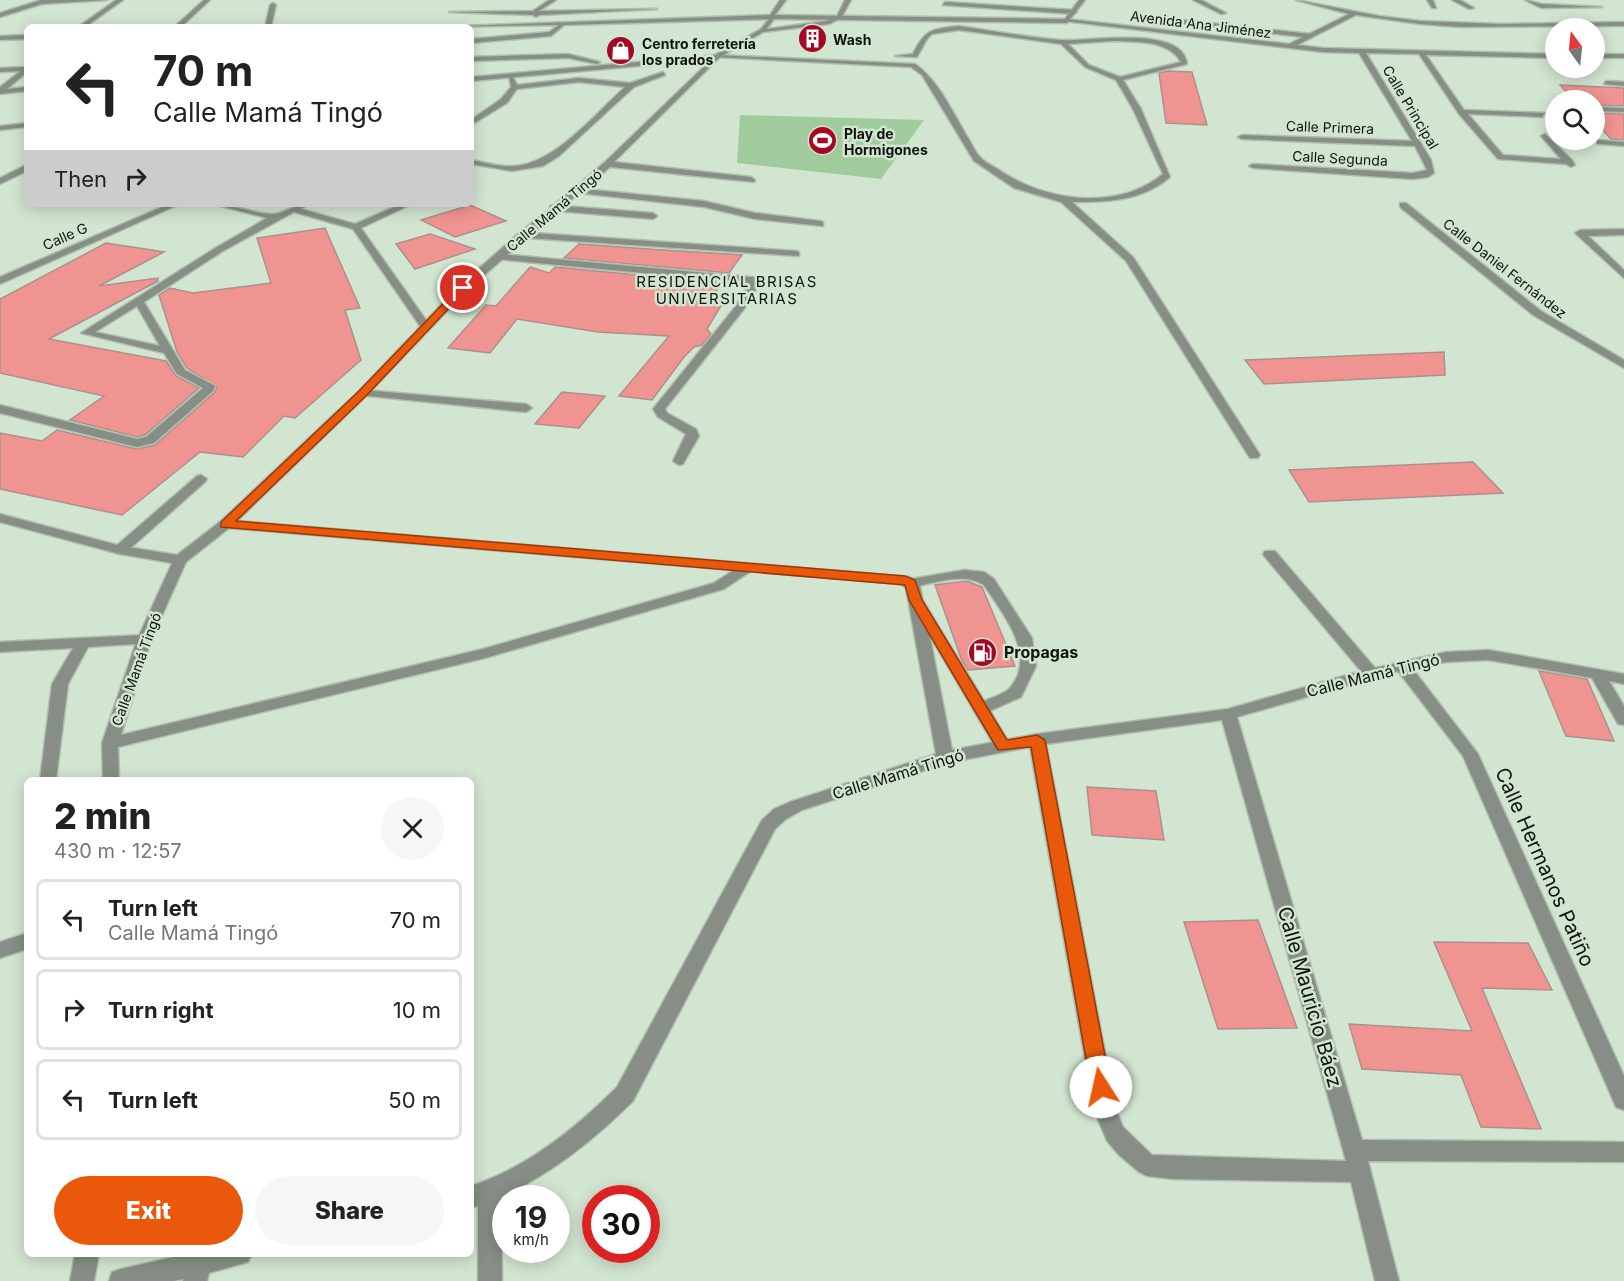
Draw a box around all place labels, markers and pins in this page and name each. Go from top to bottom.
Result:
building icon: Wash [796,23,828,55]
place label: Wash [833,31,871,48]
shop icon: Centro ferretería los prados [605,35,637,67]
place label: Centro ferretería los prados [642,35,756,68]
sports icon: Play de Hormigones [807,125,839,157]
place label: Play de Hormigones [844,125,928,158]
pin [437,262,488,313]
fuel station icon: Propagas [967,636,999,668]
place label: Propagas [1004,642,1078,662]

